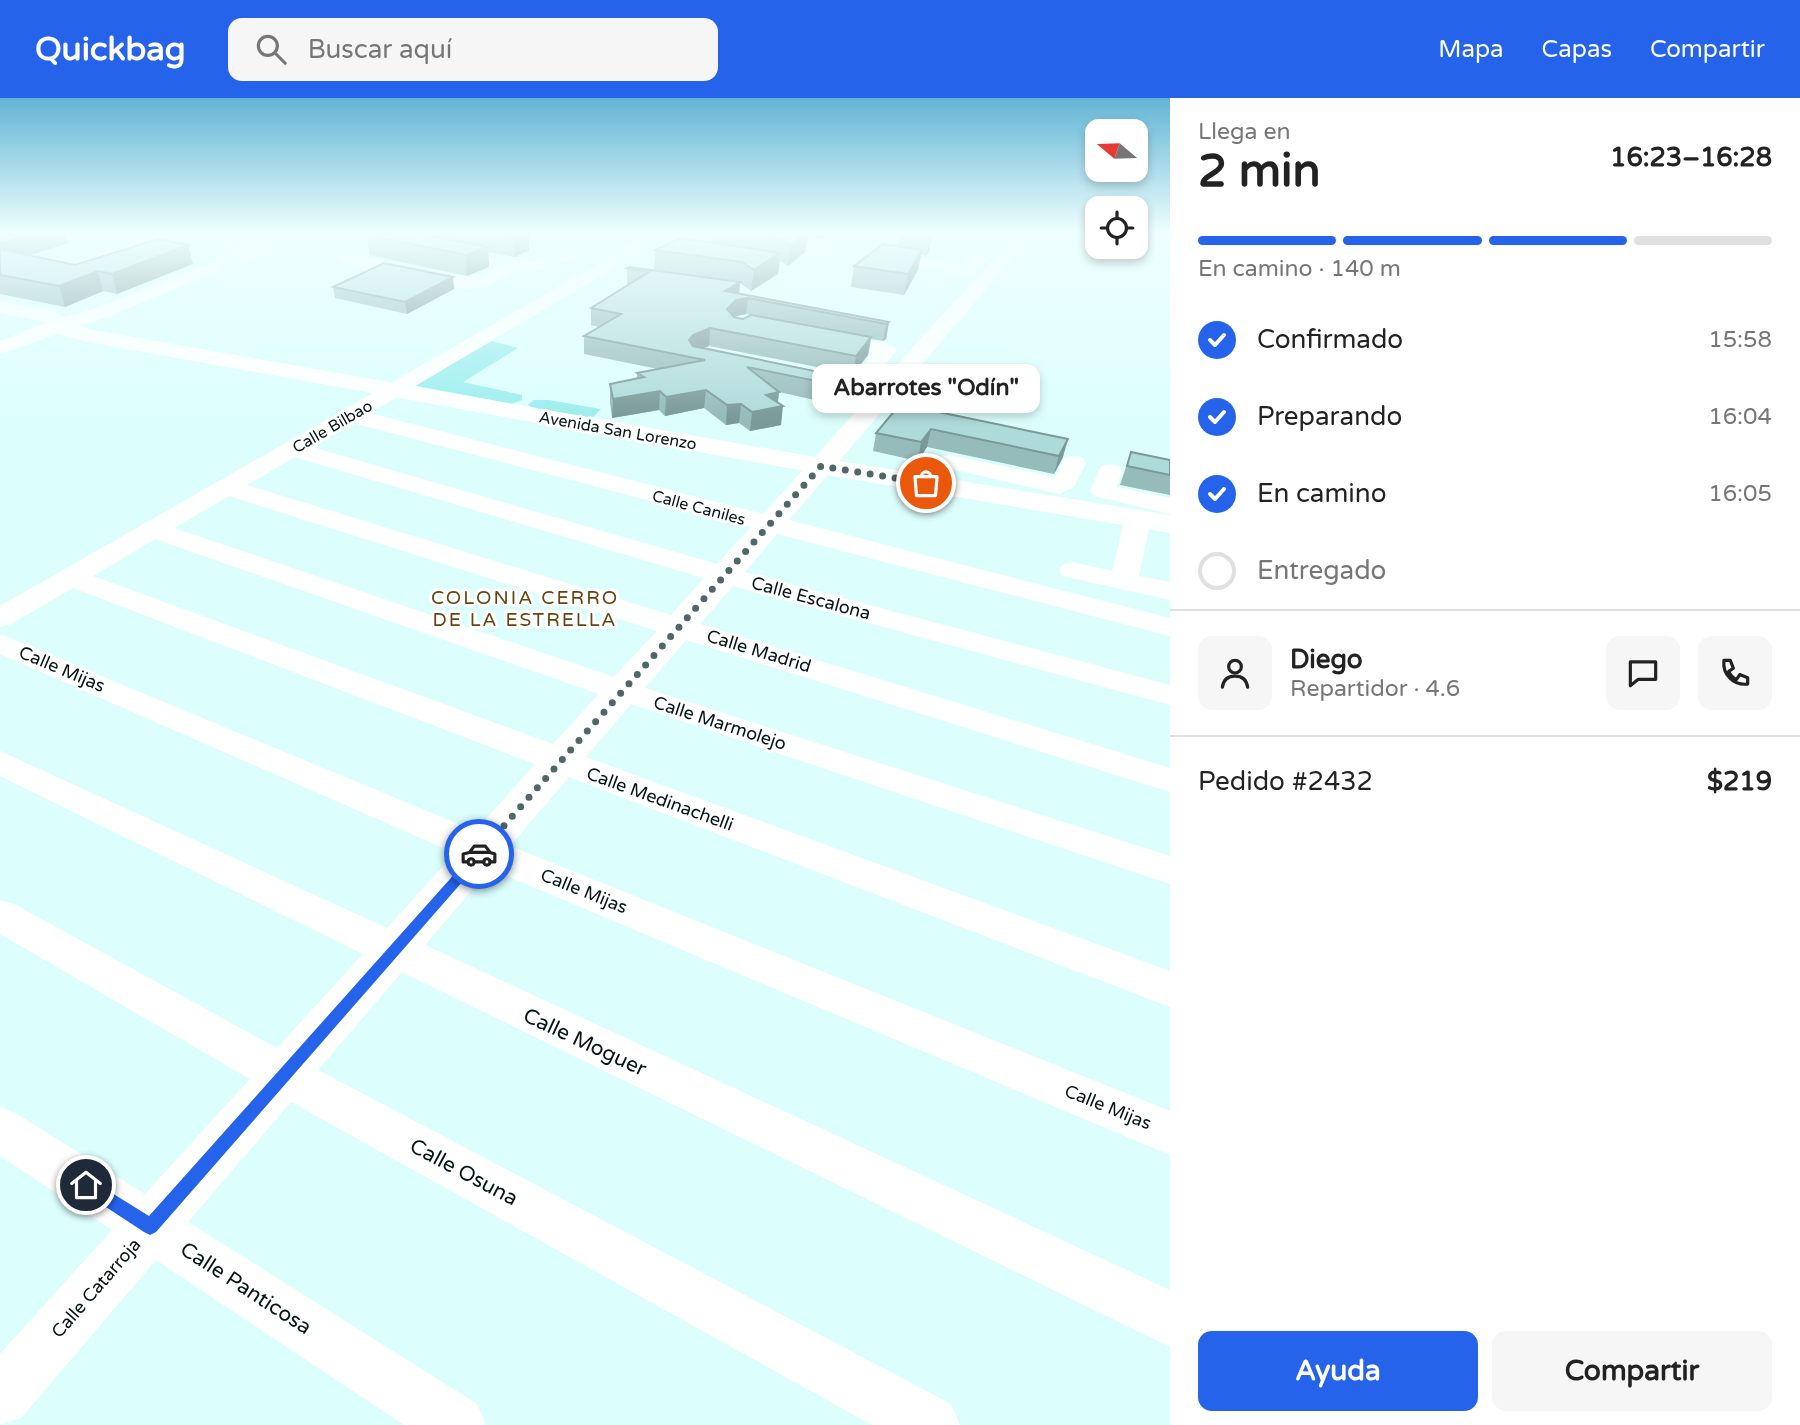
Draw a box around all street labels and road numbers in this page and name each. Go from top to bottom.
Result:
street label: Calle Bilbao [289,396,376,458]
street label: Avenida San Lorenzo [537,407,698,455]
street label: Calle Caniles [650,486,748,530]
street label: Calle Escalona [749,571,873,625]
street label: Calle Madrid [704,625,814,677]
street label: Calle Mijas [16,641,108,697]
street label: Calle Marmolejo [651,691,789,755]
street label: Calle Medinachelli [583,762,737,836]
street label: Calle Mijas [537,864,631,918]
street label: Calle Moguer [519,1003,650,1082]
street label: Calle Mijas [1061,1080,1155,1134]
street label: Calle Osuna [406,1134,522,1211]
street label: Calle Catarroja [47,1234,145,1342]
street label: Calle Panticosa [176,1237,316,1340]

